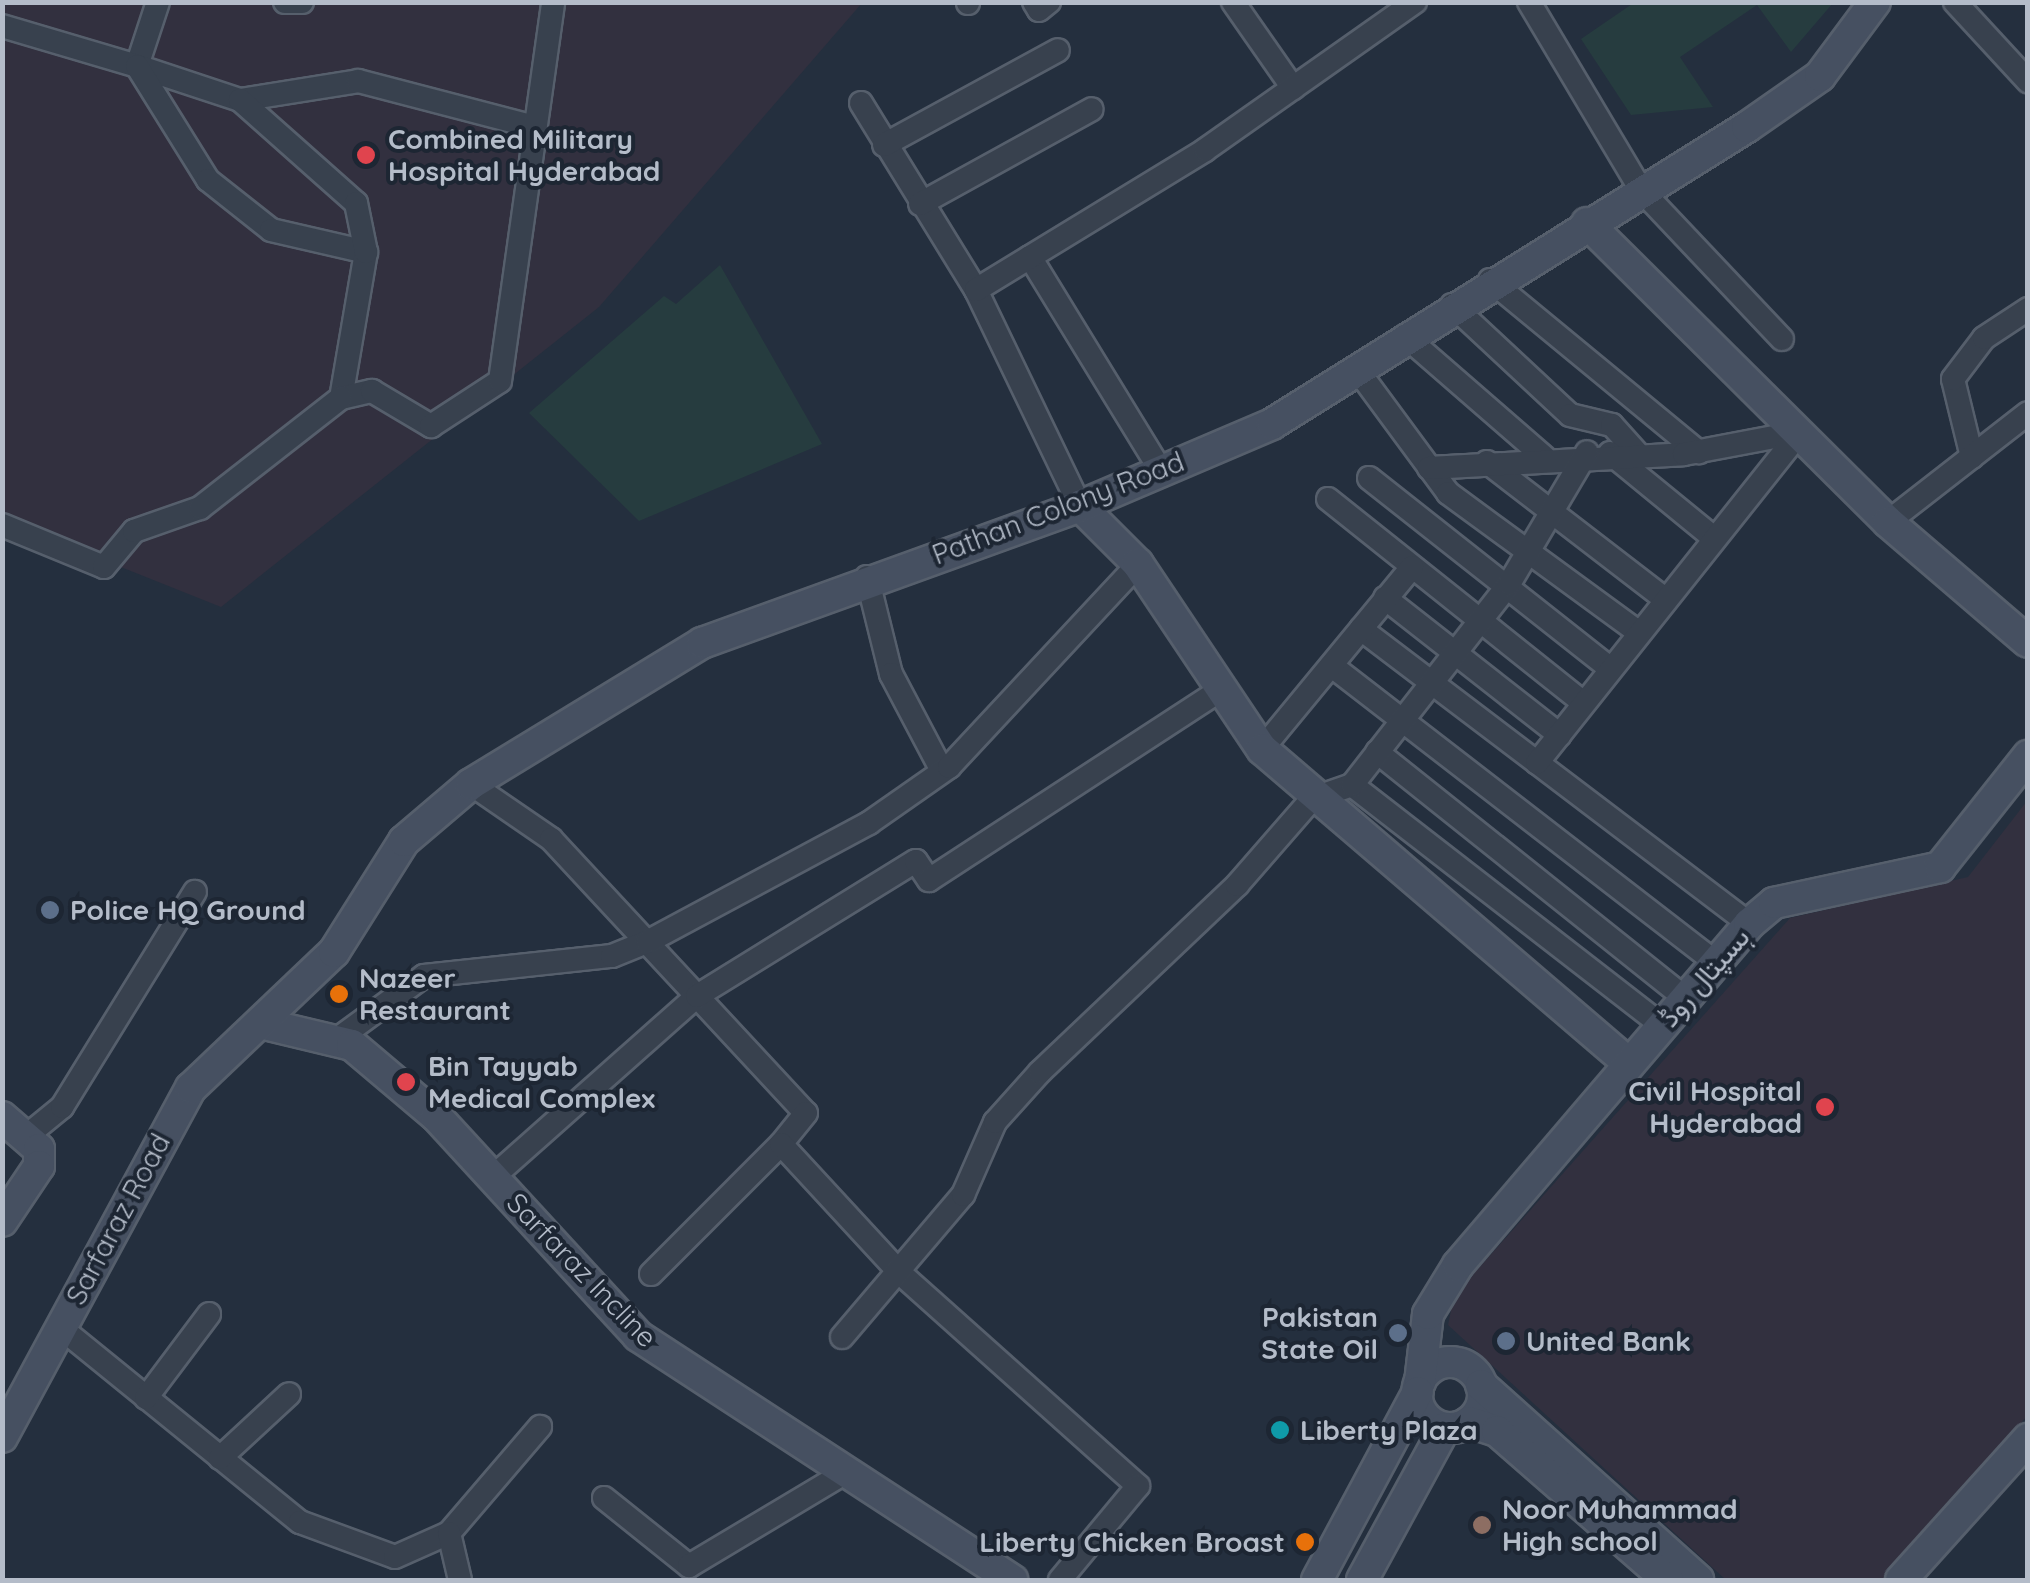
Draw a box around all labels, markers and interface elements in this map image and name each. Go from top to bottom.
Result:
place label: Combined Military Hospital Hyderabad [388,122,660,188]
marker: Combined Military Hospital Hyderabad [353,142,379,168]
street label: Pathan Colony Road [927,444,1189,572]
place label: Police HQ Ground [70,893,305,927]
marker: Police HQ Ground [39,899,61,921]
street label: ہسپتال روڈ [1652,921,1756,1033]
place label: Nazeer Restaurant [359,961,511,1027]
marker: Nazeer Restaurant [328,983,350,1005]
place label: Bin Tayyab Medical Complex [428,1049,655,1115]
marker: Bin Tayyab Medical Complex [393,1069,419,1095]
place label: Civil Hospital Hyderabad [1628,1074,1802,1140]
marker: Civil Hospital Hyderabad [1812,1094,1838,1120]
street label: Sarfaraz Road [59,1128,177,1310]
street label: Sarfaraz Incline [500,1186,664,1354]
place label: Pakistan State Oil [1261,1300,1378,1366]
marker: Pakistan State Oil [1387,1322,1409,1344]
place label: United Bank [1526,1324,1691,1358]
marker: United Bank [1495,1330,1517,1352]
place label: Liberty Plaza [1300,1413,1477,1447]
marker: Liberty Plaza [1269,1419,1291,1441]
place label: Noor Muhammad High school [1502,1492,1738,1558]
marker: Noor Muhammad High school [1471,1514,1493,1536]
place label: Liberty Chicken Broast [979,1525,1285,1559]
marker: Liberty Chicken Broast [1294,1531,1316,1553]

